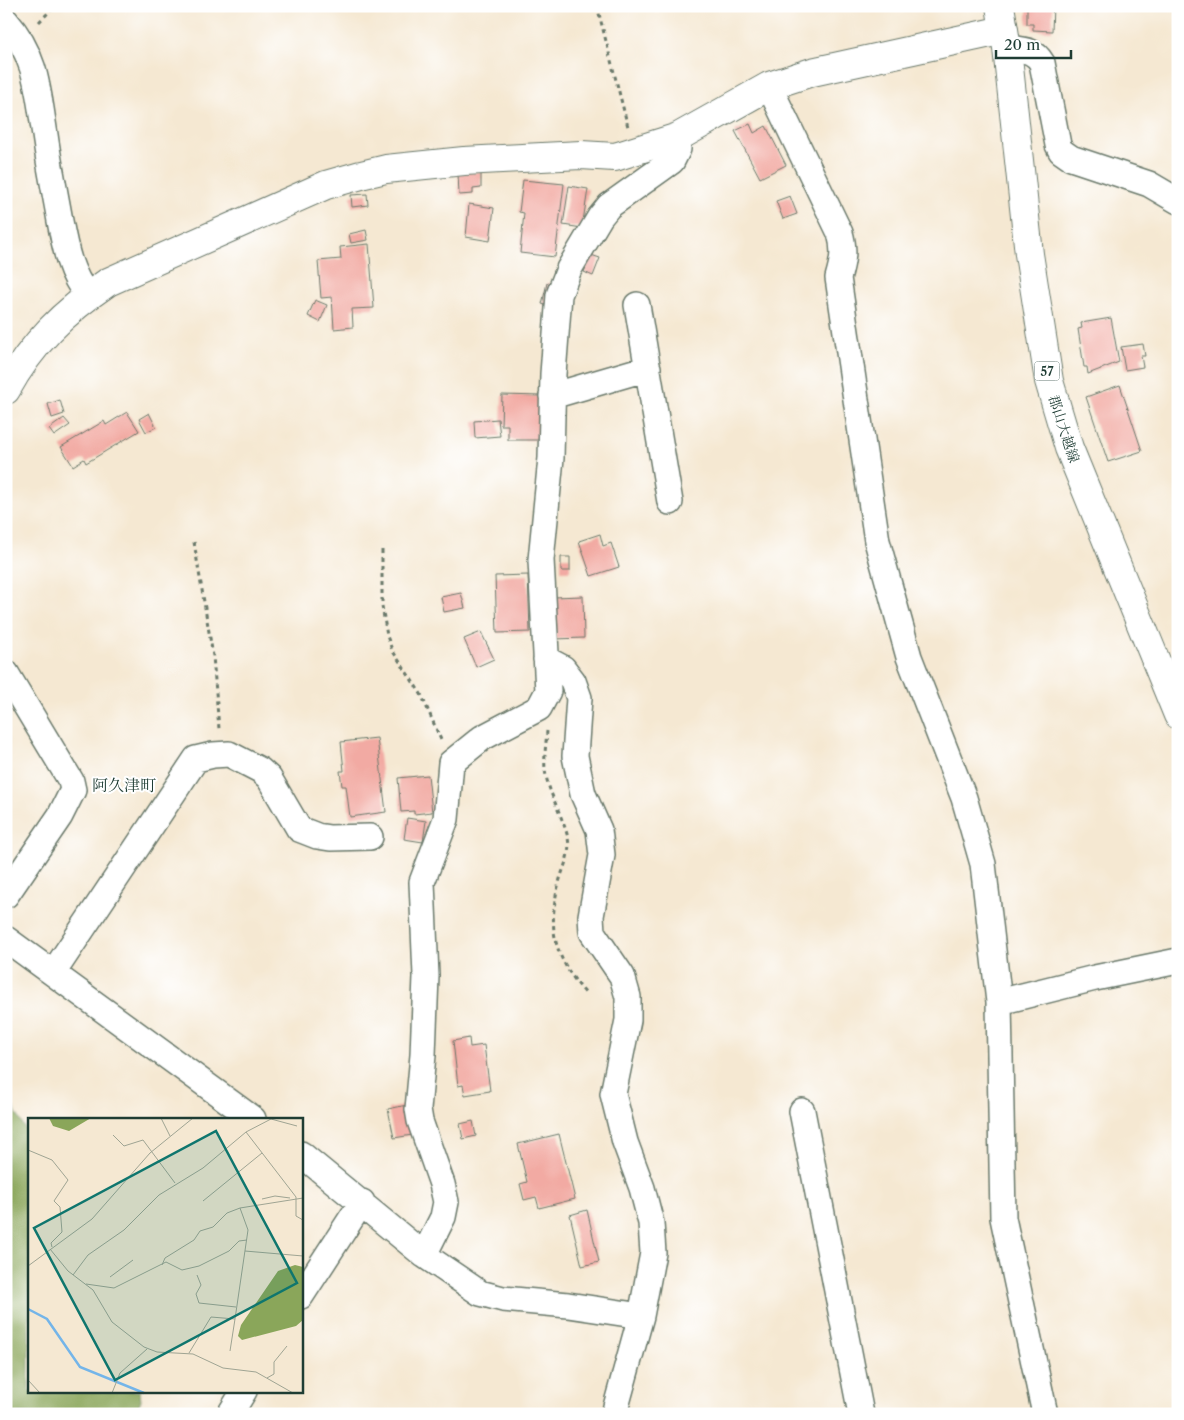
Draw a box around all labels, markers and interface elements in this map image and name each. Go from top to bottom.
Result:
scale bar [996,28,1072,60]
text: 20 m [1004,35,1040,54]
road number: 57 [1034,362,1060,381]
street label: 郡山大越線 [1045,393,1083,465]
district label: 阿久津町 [92,775,156,795]
inset map [28,1118,302,1392]

